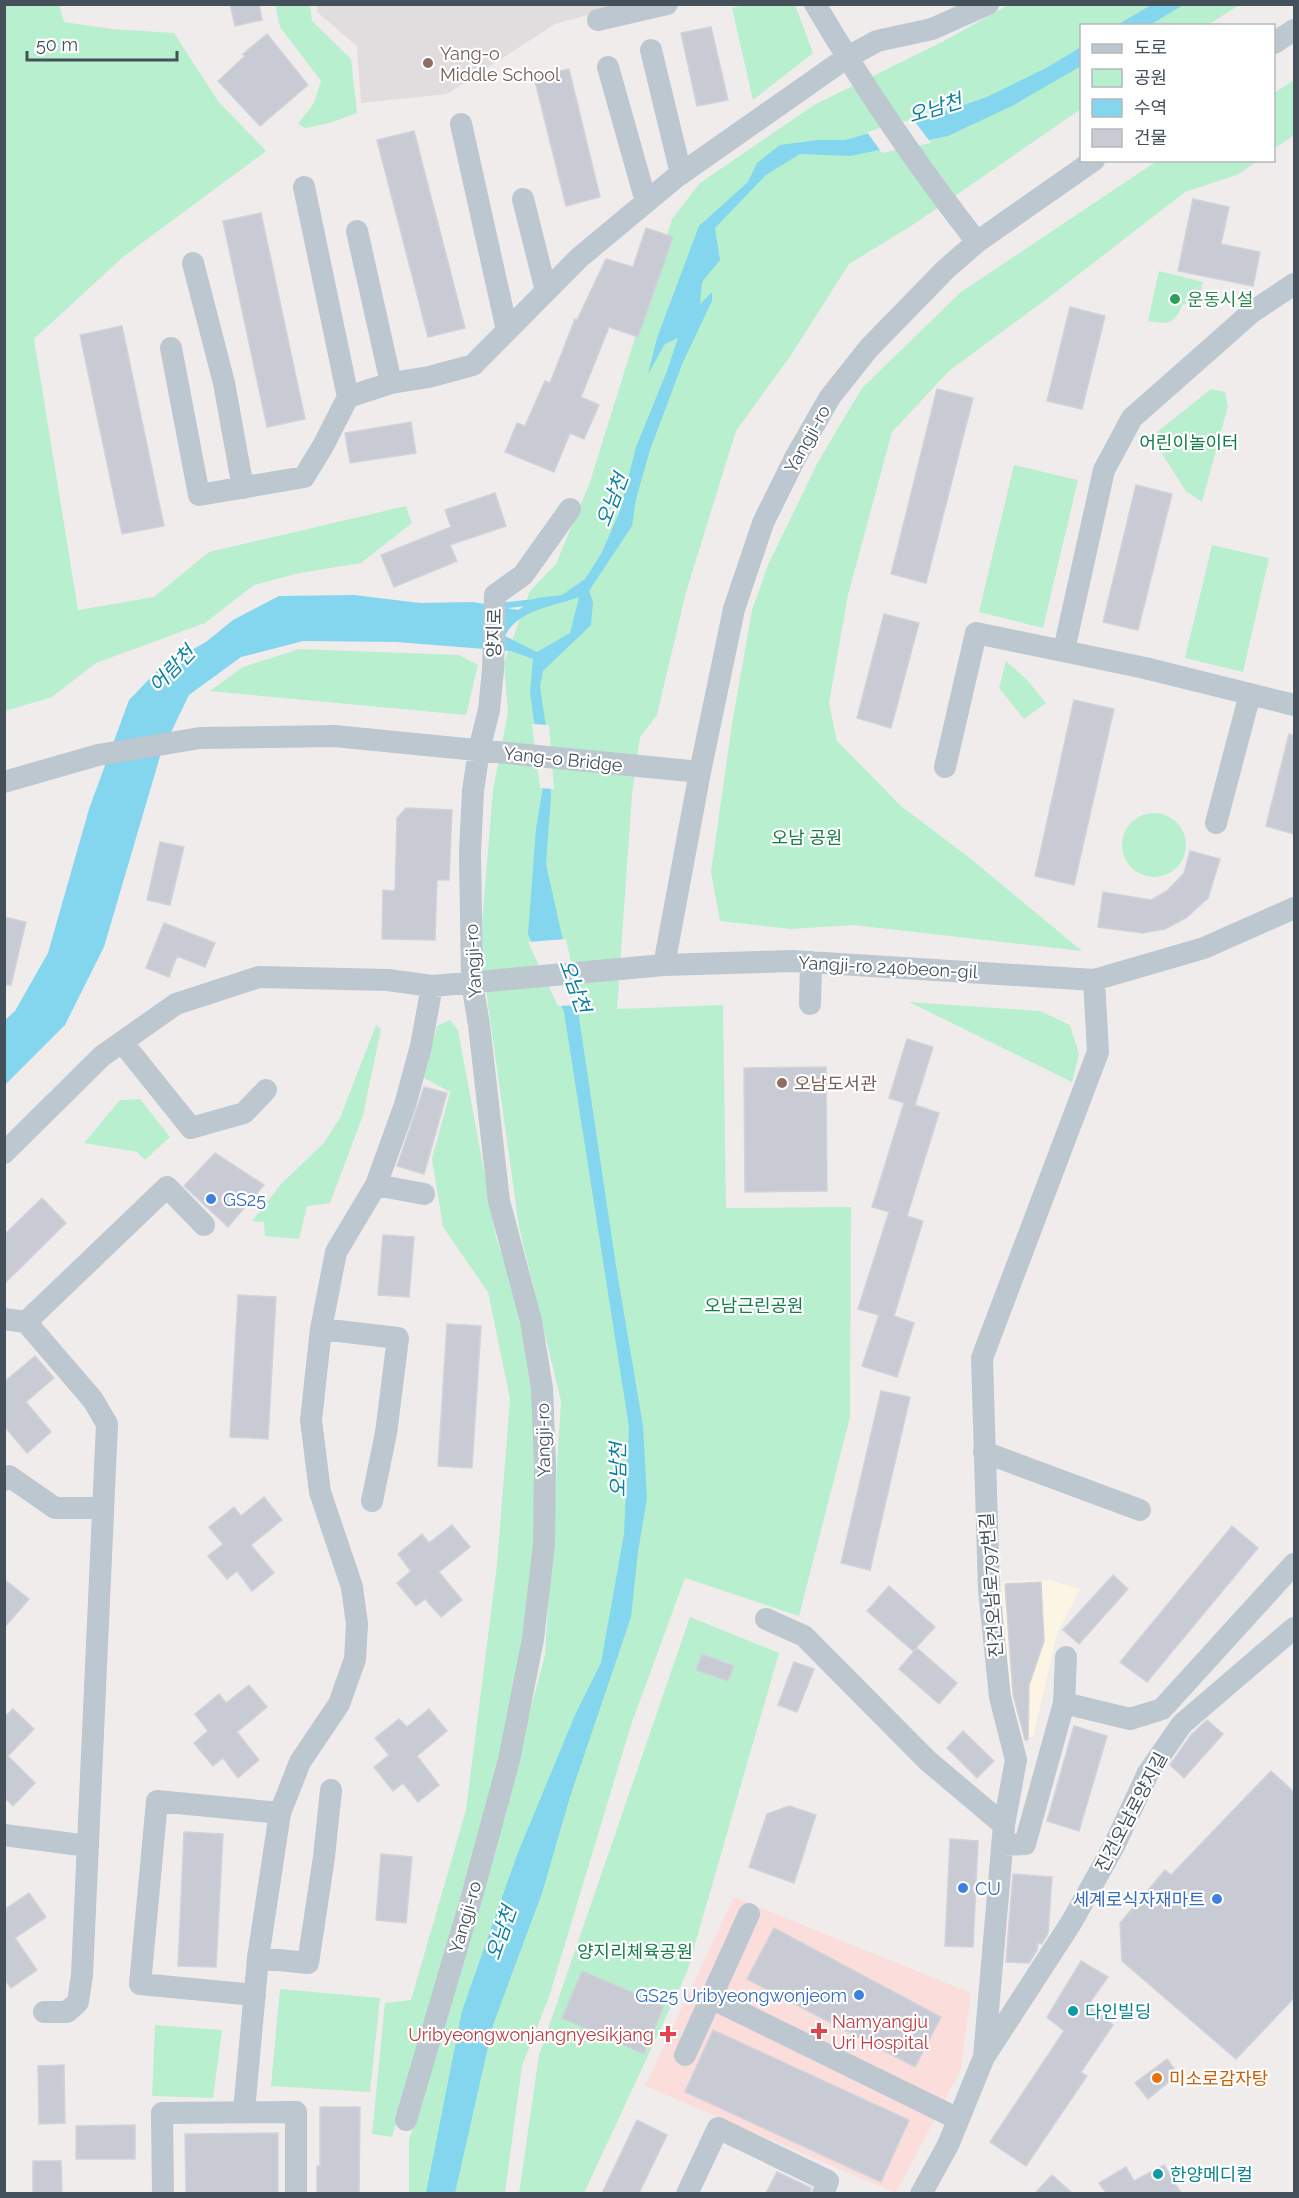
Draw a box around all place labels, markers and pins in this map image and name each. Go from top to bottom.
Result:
place label: Yang-o Middle School [440,43,560,85]
marker: Yang-o Middle School [421,56,435,70]
place label: 운동시설 [1187,289,1253,310]
marker: 운동시설 [1168,292,1182,306]
place label: 오남도서관 [794,1073,877,1094]
marker: 오남도서관 [775,1076,789,1090]
place label: GS25 [223,1189,266,1210]
marker: GS25 [204,1192,218,1206]
place label: CU [975,1878,1001,1899]
marker: CU [956,1881,970,1895]
place label: 세계로식자재마트 [1073,1889,1205,1910]
marker: 세계로식자재마트 [1210,1892,1224,1906]
place label: GS25 Uribyeongwonjeom [635,1985,847,2006]
marker: GS25 Uribyeongwonjeom [852,1988,866,2002]
place label: 다인빌딩 [1085,2001,1151,2022]
marker: 다인빌딩 [1066,2004,1080,2018]
place label: Namyangju Uri Hospital [832,2011,929,2053]
marker: Namyangju Uri Hospital [810,2022,828,2040]
place label: Uribyeongwonjangnyesikjang [408,2024,654,2045]
marker: Uribyeongwonjangnyesikjang [659,2025,677,2043]
place label: 미소로감자탕 [1169,2068,1268,2089]
marker: 미소로감자탕 [1150,2071,1164,2085]
place label: 한양메디컬 [1170,2164,1253,2185]
marker: 한양메디컬 [1151,2167,1165,2181]

